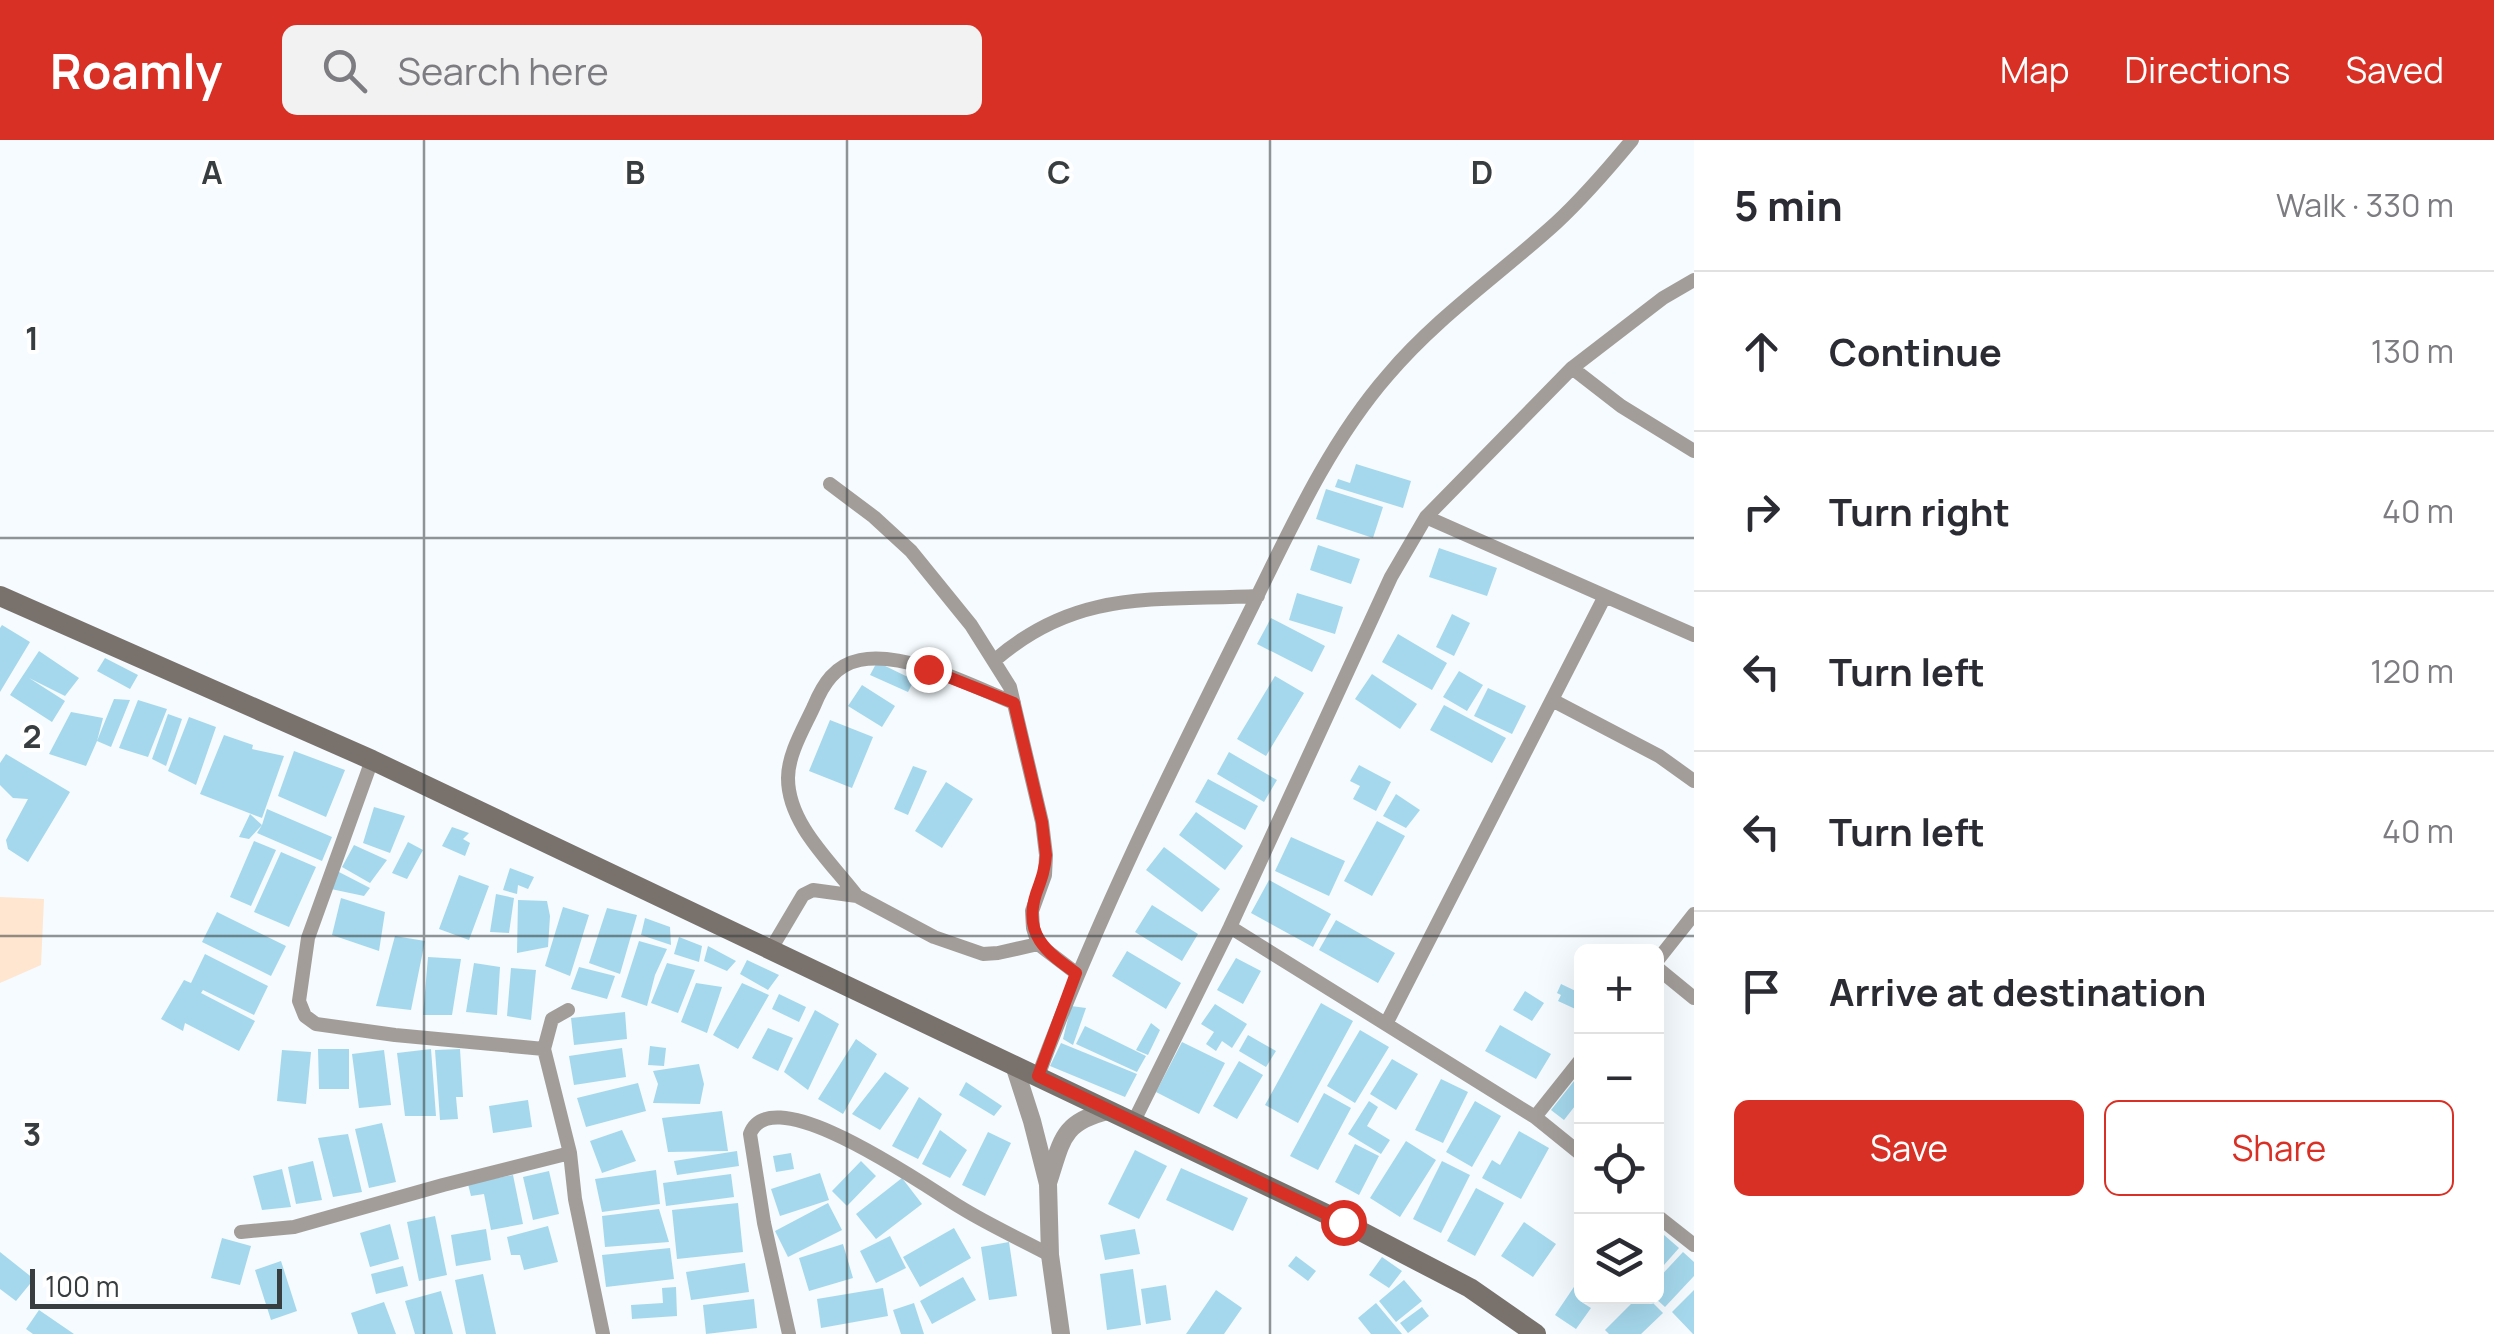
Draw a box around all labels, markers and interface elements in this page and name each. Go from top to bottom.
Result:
search box [282,25,982,115]
text: Roamly [50,38,222,103]
icon: search [317,43,372,98]
text: Search here [397,44,609,96]
text: Map [2000,46,2070,94]
text: Directions [2125,46,2290,94]
text: Saved [2345,46,2444,94]
text: A [201,150,223,194]
text: B [625,150,645,194]
text: C [1047,150,1071,194]
text: D [1471,150,1493,194]
text: 5 min [1734,176,1843,234]
text: Walk · 330 m [2276,183,2454,227]
text: 1 [25,316,39,360]
icon: ahead [1734,324,1789,379]
text: Continue [1829,325,2002,377]
text: 130 m [2371,329,2454,373]
icon: right [1734,484,1789,539]
text: Turn right [1829,485,2010,537]
text: 40 m [2382,489,2454,533]
icon: left [1734,644,1789,699]
text: Turn left [1829,645,1985,697]
route end [906,647,952,693]
text: 120 m [2370,649,2454,693]
text: 2 [22,714,42,758]
icon: left [1734,804,1789,859]
text: Turn left [1829,805,1985,857]
text: 40 m [2382,809,2454,853]
map controls [1574,944,1664,1304]
button: + [1574,944,1664,1034]
icon: arrive [1734,964,1789,1019]
text: Arrive at destination [1829,965,2206,1017]
button: − [1574,1034,1664,1124]
button: Save [1734,1100,2084,1196]
button: Share [2104,1100,2454,1196]
text: 3 [23,1112,41,1156]
button: locate [1574,1124,1664,1214]
route start [1321,1200,1367,1246]
button: layers [1574,1214,1664,1304]
scale bar [30,1264,282,1308]
text: 100 m [45,1267,119,1305]

